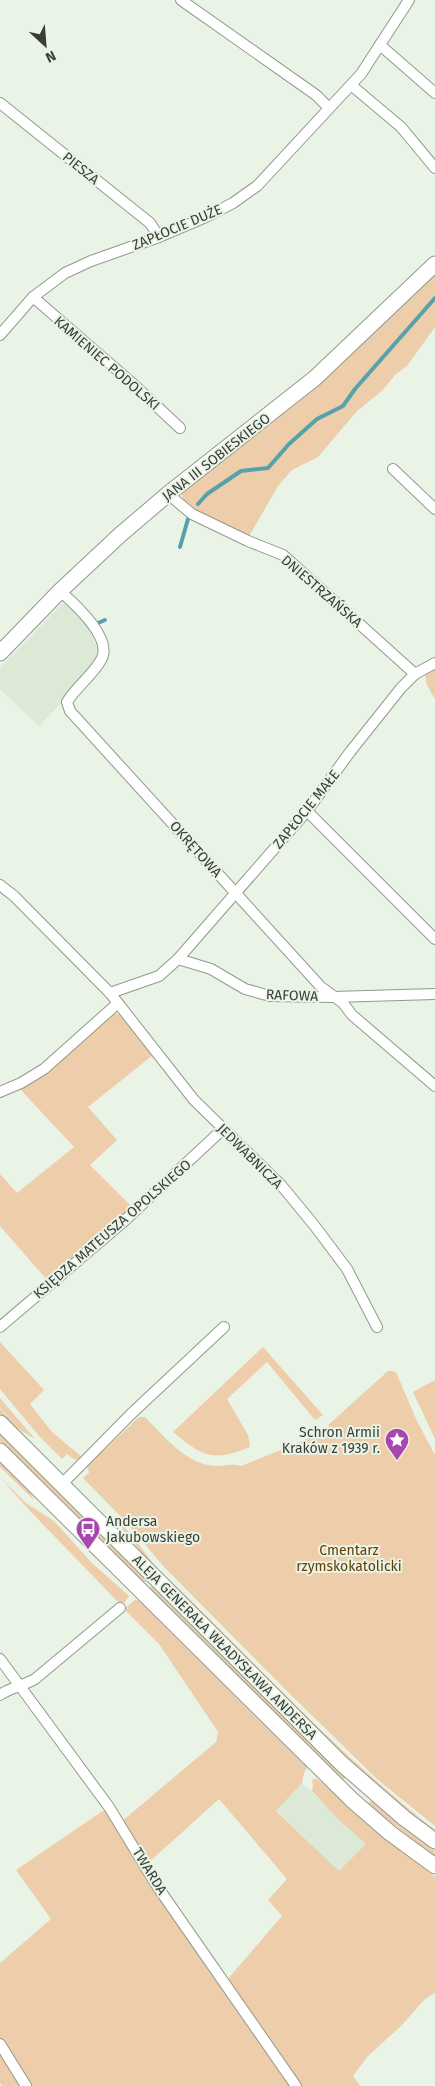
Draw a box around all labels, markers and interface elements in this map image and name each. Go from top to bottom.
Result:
north arrow [20,20,70,70]
text: N [43,47,58,66]
street label: PIESZA [59,148,103,188]
street label: ZAPŁOCIE DUŻE [129,200,225,254]
street label: KAMIENIEC PODOLSKI [50,313,163,414]
street label: JANA III SOBIESKIEGO [159,410,274,505]
street label: DNIESTRZAŃSKA [278,551,366,631]
street label: ZAPŁOCIE MAŁE [269,766,343,852]
street label: OKRĘTOWA [166,818,225,881]
street label: RAFOWA [265,986,318,1005]
street label: JEDWABNICZA [213,1120,286,1193]
street label: KSIĘDZA MATEUSZA OPOLSKIEGO [30,1156,195,1303]
place label: Schron Armii Kraków z 1939 r. [282,1424,380,1457]
place icon: Schron Armii Kraków z 1939 r. [384,1427,410,1461]
place label: Andersa Jakubowskiego [106,1513,200,1546]
bus stop icon: Andersa Jakubowskiego [75,1516,101,1550]
park label: Cmentarz rzymskokatolicki [296,1542,402,1575]
street label: ALEJA GENERAŁA WŁADYSŁAWA ANDERSA [129,1551,321,1743]
street label: TWARDA [129,1845,171,1898]

